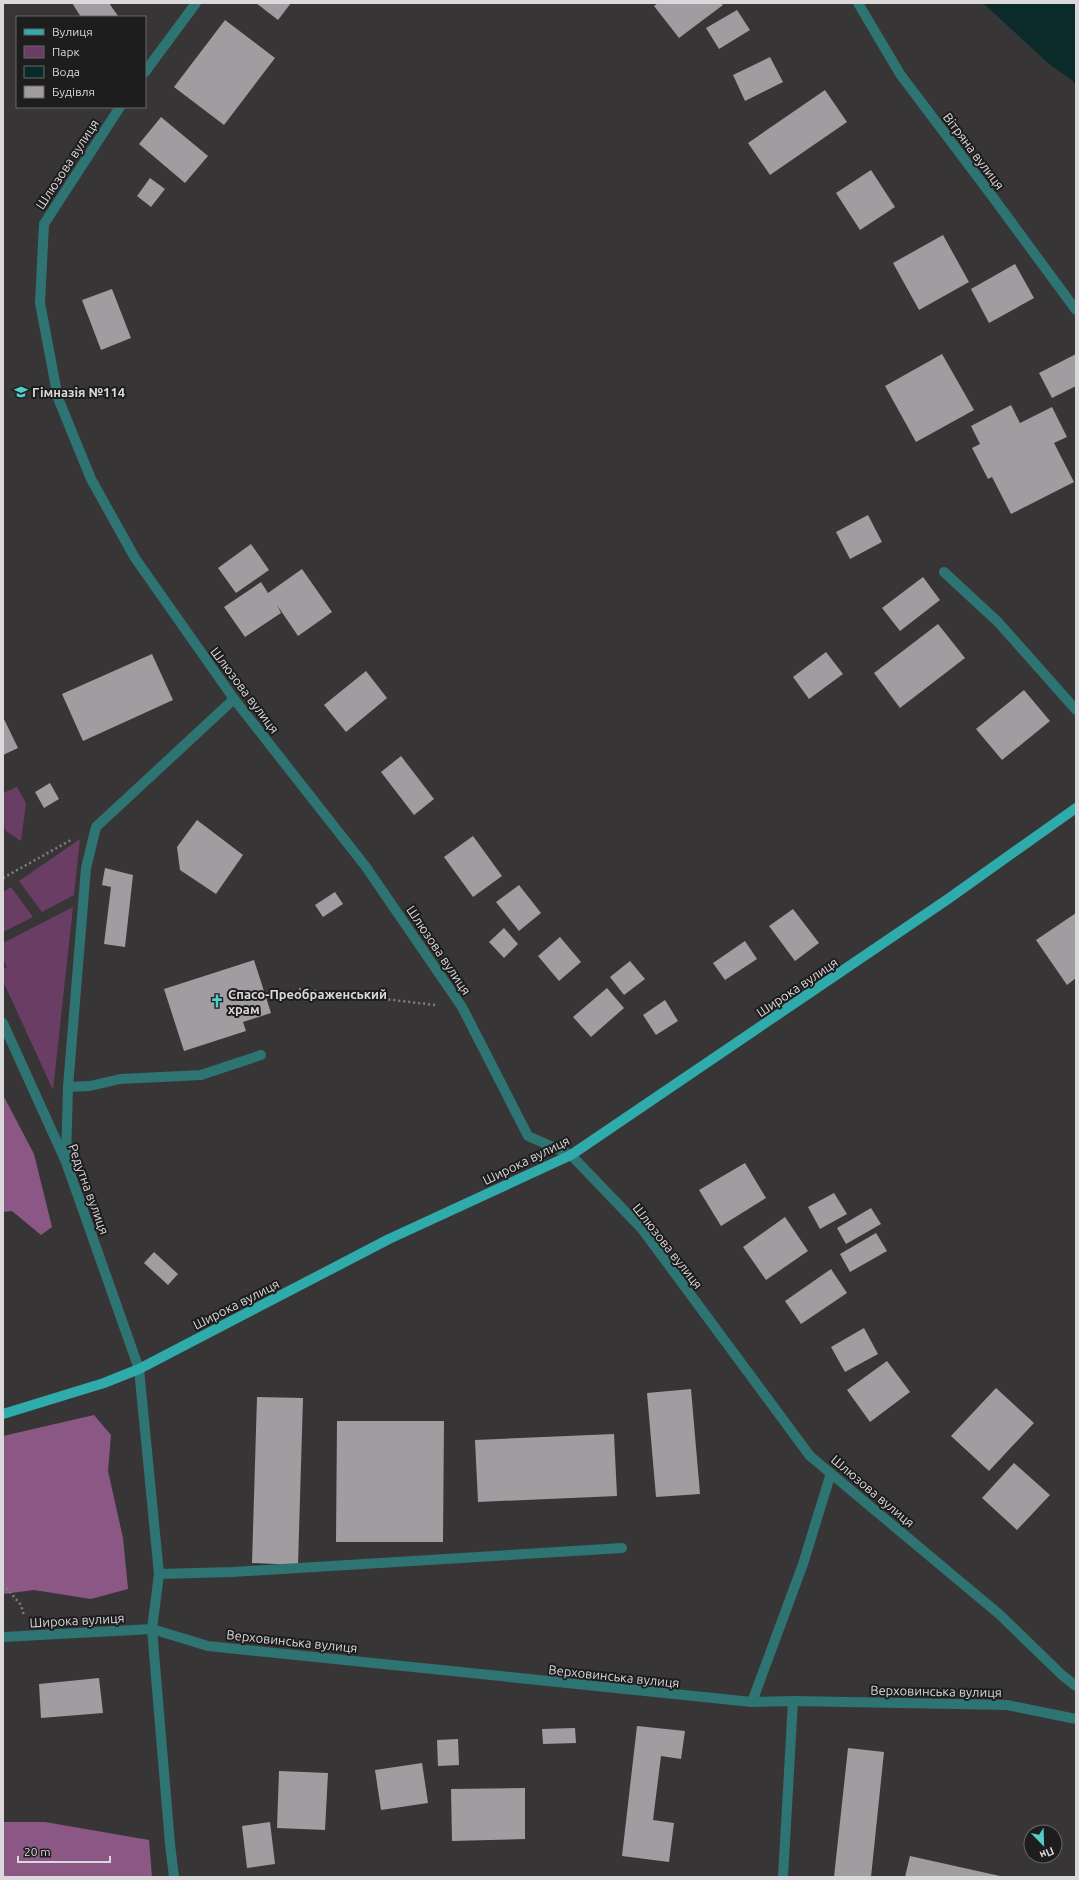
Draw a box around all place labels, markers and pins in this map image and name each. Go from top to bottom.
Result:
school or university icon: Гімназія №114 [13,384,29,400]
place label: Гімназія №114 [32,385,125,399]
place label: Спасо-Преображенський храм [228,987,387,1016]
church icon: Спасо-Преображенський храм [209,993,225,1009]

